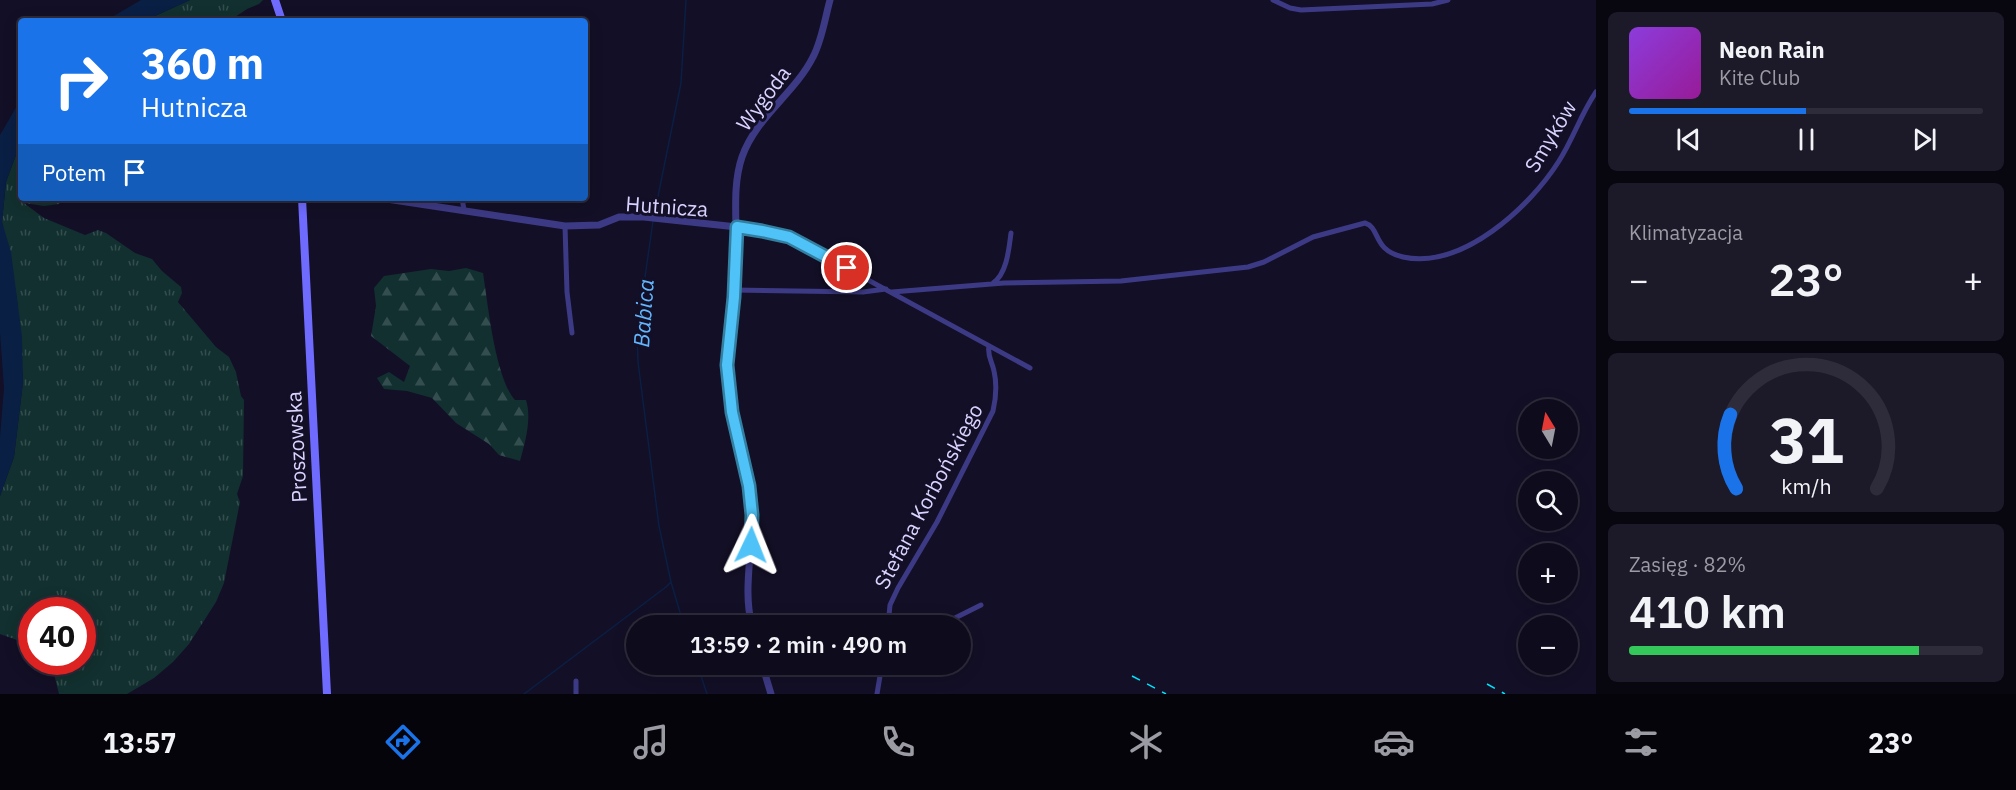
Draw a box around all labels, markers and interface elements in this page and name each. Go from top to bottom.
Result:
text: Neon Rain [1719,35,1825,64]
text: 360 m [141,36,264,91]
icon: right [42,42,120,120]
street label: Wygoda [729,60,797,136]
text: Kite Club [1719,64,1800,91]
text: Hutnicza [141,89,248,124]
street label: Smyków [1518,95,1582,177]
icon: previous [1672,123,1705,156]
icon: pause [1790,123,1823,156]
icon: next [1908,123,1941,156]
icon: arrive [118,156,151,189]
text: Potem [42,158,106,187]
street label: Hutnicza [625,189,709,223]
text: Klimatyzacja [1629,219,1743,246]
pin [821,242,872,293]
text: 23° [1768,250,1844,308]
icon: arrive [830,251,863,284]
text: − [1629,258,1649,301]
text: + [1963,258,1983,301]
water label: Babica [626,278,660,348]
street label: Proszowska [279,391,313,503]
street label: Stefana Korbońskiego [867,398,989,594]
north arrow [1518,399,1578,459]
map controls [1518,399,1578,675]
text: 31 [1769,399,1843,480]
button: search [1518,471,1578,531]
text: km/h [1781,473,1831,501]
position arrow [719,513,783,577]
button: + [1518,543,1578,603]
text: Zasięg · 82% [1629,551,1746,578]
text: 410 km [1629,582,1786,640]
speed limit sign: 40 [18,597,96,675]
button: − [1518,615,1578,675]
text: 13:59 · 2 min · 490 m [690,630,907,659]
icon: directions [382,721,424,763]
icon: music [630,721,672,763]
icon: phone [877,721,919,763]
icon: climate [1125,721,1167,763]
icon: car [1373,721,1415,763]
icon: filters [1620,721,1662,763]
text: 13:57 [103,725,177,760]
text: 23° [1868,725,1913,760]

